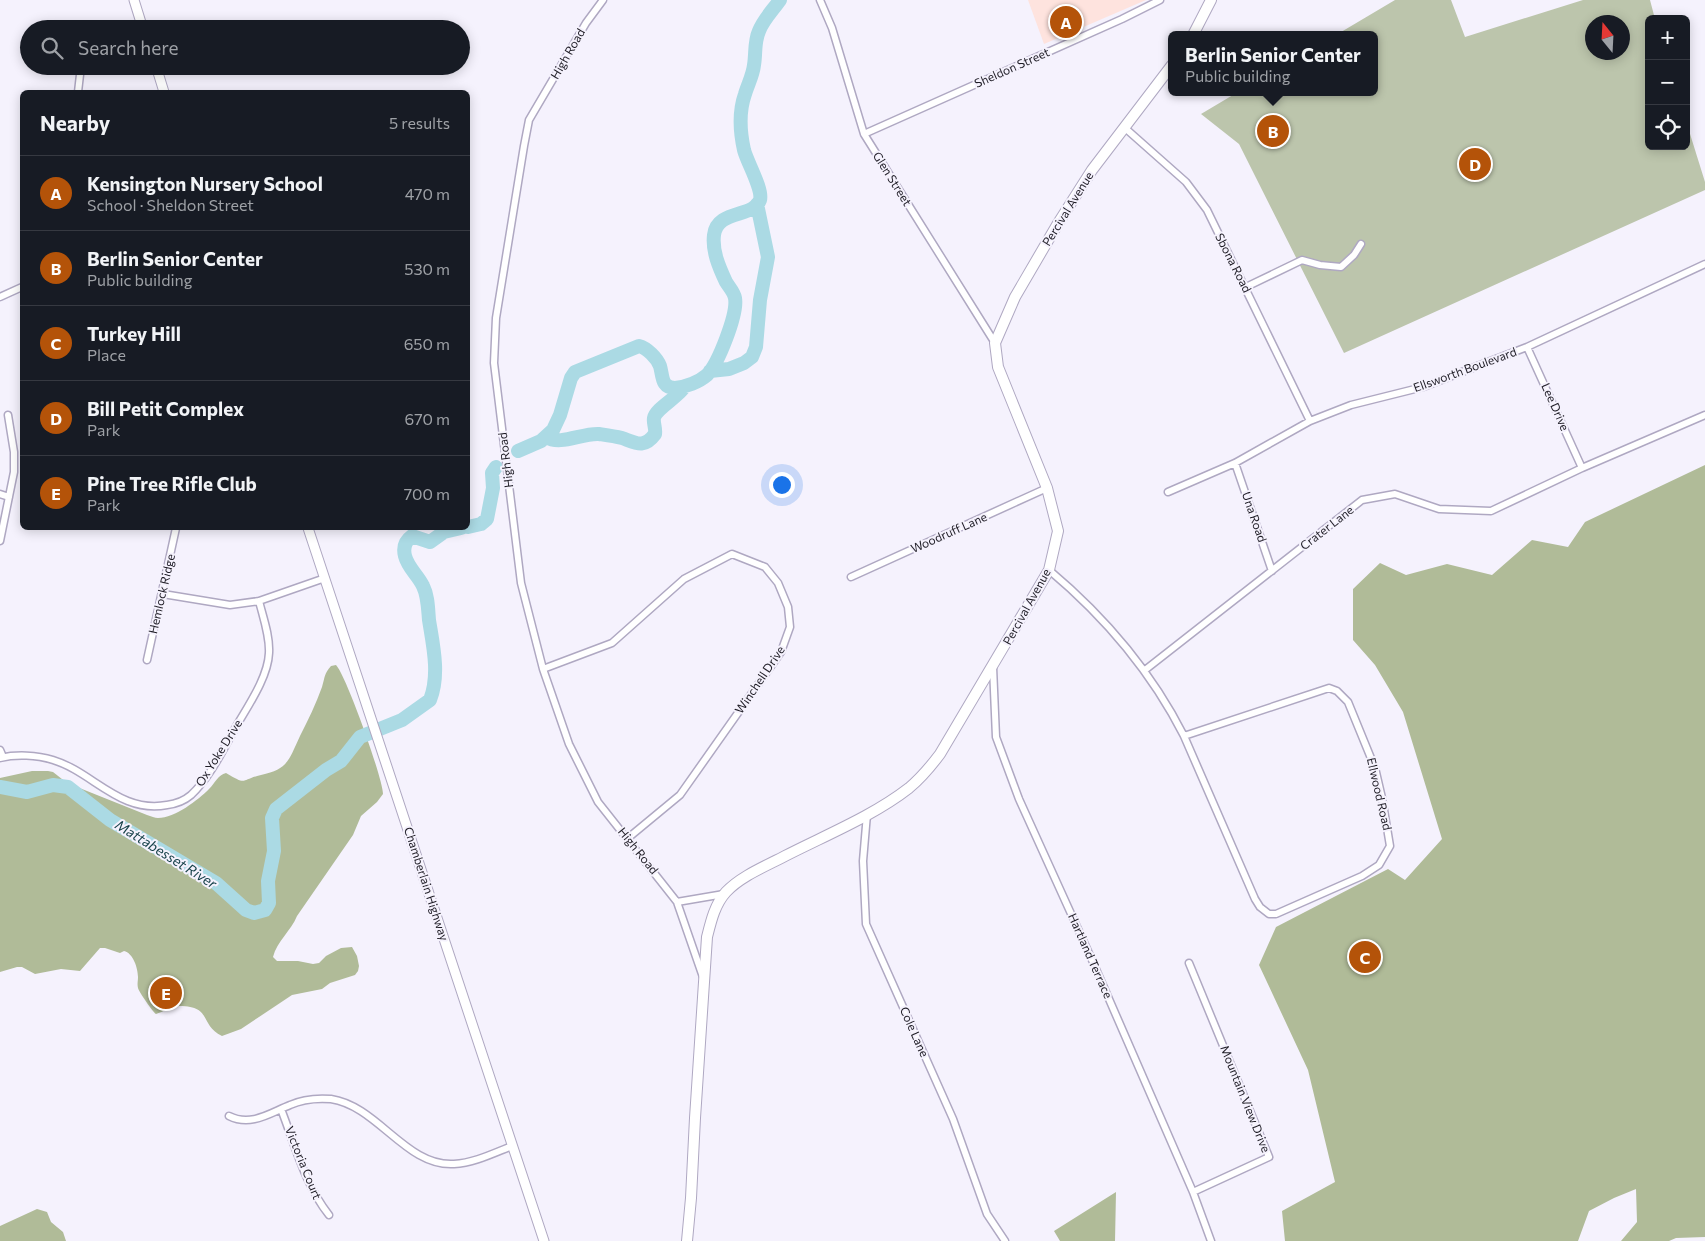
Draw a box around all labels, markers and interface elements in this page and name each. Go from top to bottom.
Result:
pin: A [1050,3,1082,41]
north arrow [1585,15,1630,60]
map controls [1645,15,1690,150]
button: + [1645,15,1690,60]
search box [20,20,470,75]
street label: High Road [547,26,587,81]
popup [1168,31,1378,96]
icon: search [38,34,66,62]
text: Search here [78,36,178,59]
text: Berlin Senior Center [1185,43,1361,66]
street label: Sheldon Street [972,44,1051,90]
button: − [1645,60,1690,105]
text: Public building [1185,66,1290,85]
button: locate [1645,105,1690,150]
text: Nearby [40,110,110,135]
pin: B [1257,112,1289,150]
text: 5 results [389,113,450,132]
pin: D [1459,145,1491,183]
street label: Glen Street [871,149,915,208]
street label: Percival Avenue [1039,169,1096,248]
text: Kensington Nursery School [87,172,323,195]
text: A [50,184,62,203]
text: 470 m [405,184,450,203]
text: School · Sheldon Street [87,195,254,214]
street label: Sbona Road [1213,231,1255,295]
text: Berlin Senior Center [87,247,263,270]
text: B [51,259,61,278]
text: 530 m [404,259,450,278]
text: Public building [87,270,192,289]
text: Turkey Hill [87,322,181,345]
text: C [51,334,61,353]
text: 650 m [404,334,450,353]
street label: Ellsworth Boulevard [1411,344,1518,394]
text: Place [87,345,126,364]
street label: Lee Drive [1539,381,1573,433]
text: Bill Petit Complex [87,397,244,420]
text: D [50,409,62,428]
text: 670 m [404,409,450,428]
text: Park [87,420,120,439]
street label: High Road [495,432,515,489]
text: Pine Tree Rifle Club [87,472,257,495]
your location [769,472,795,498]
text: E [51,484,61,503]
text: 700 m [404,484,450,503]
street label: Una Road [1240,490,1270,544]
text: Park [87,495,120,514]
street label: Crater Lane [1297,502,1356,552]
street label: Woodruff Lane [908,509,989,555]
street label: Hemlock Ridge [145,552,177,635]
street label: Percival Avenue [999,566,1053,647]
street label: Winchell Drive [731,643,787,716]
street label: Ox Yoke Drive [192,716,244,788]
street label: Ellwood Road [1365,756,1395,832]
water label: Mattabesset River [112,816,221,892]
street label: High Road [616,824,662,877]
street label: Chamberlain Highway [402,825,452,942]
street label: Hartland Terrace [1066,911,1116,1000]
pin: C [1349,938,1381,976]
pin: E [150,974,182,1012]
street label: Cole Lane [898,1004,932,1059]
street label: Mountain View Drive [1218,1043,1274,1154]
street label: Victoria Court [283,1124,325,1201]

